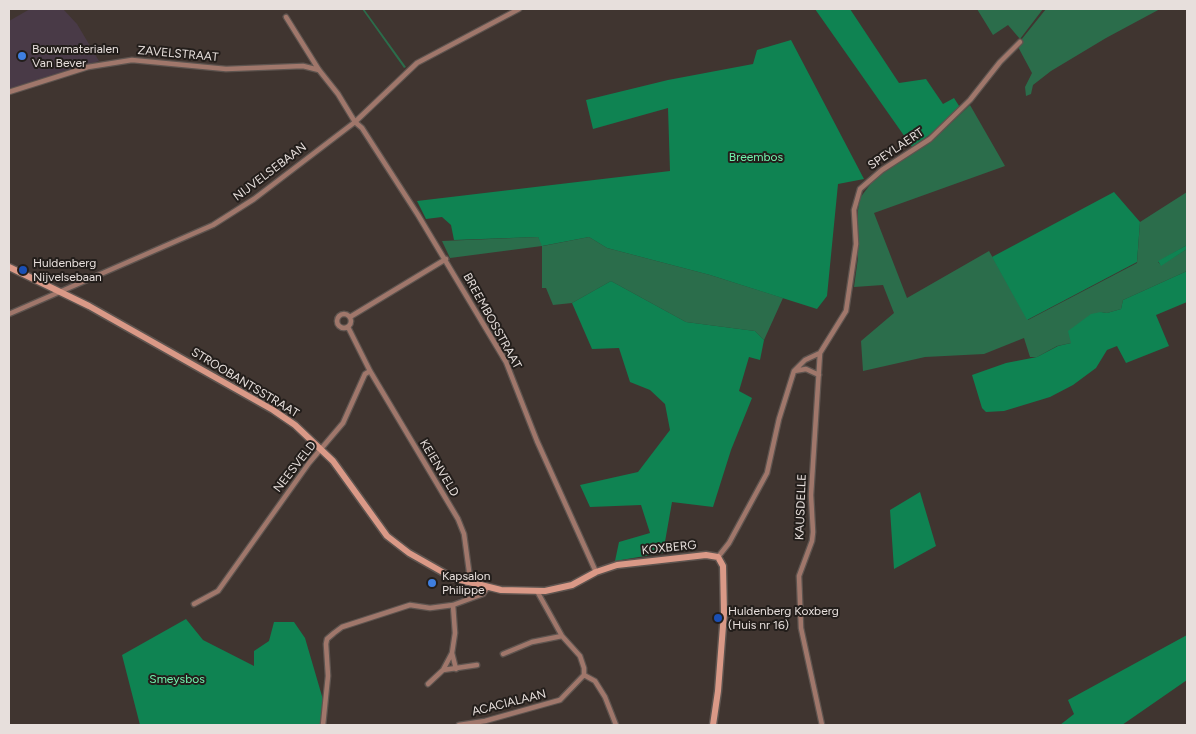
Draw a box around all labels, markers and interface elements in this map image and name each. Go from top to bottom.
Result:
place label: Bouwmaterialen Van Bever [32,42,119,70]
street label: ZAVELSTRAAT [137,43,219,65]
marker: Bouwmaterialen Van Bever [16,50,28,62]
street label: SPEYLAERT [865,125,927,173]
street label: NIJVELSEBAAN [231,140,309,204]
park label: Breembos [729,150,783,164]
place label: Huldenberg Nijvelsebaan [33,256,102,284]
marker: Huldenberg Nijvelsebaan [17,264,29,276]
street label: BREEMBOSSTRAAT [460,271,524,371]
street label: STROOBANTSSTRAAT [189,345,301,421]
street label: KEIENVELD [416,437,462,499]
street label: NEESVELD [271,439,319,495]
street label: KAUSDELLE [793,474,809,540]
street label: KOXBERG [641,538,697,558]
place label: Kapsalon Philippe [442,569,490,597]
marker: Kapsalon Philippe [426,577,438,589]
place label: Huldenberg Koxberg (Huis nr 16) [728,604,839,632]
marker: Huldenberg Koxberg (Huis nr 16) [712,612,724,624]
park label: Smeysbos [149,672,205,686]
street label: ACACIALAAN [470,687,548,719]

